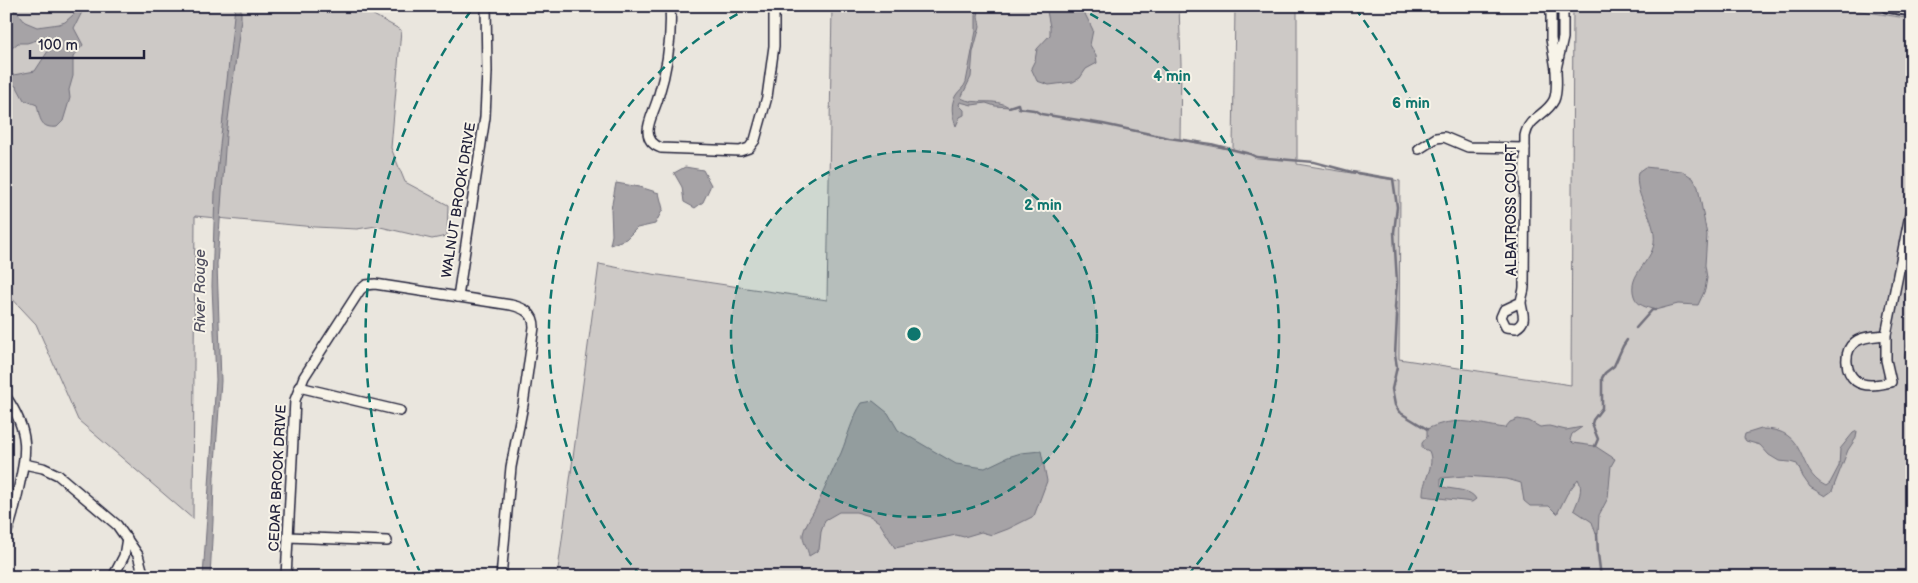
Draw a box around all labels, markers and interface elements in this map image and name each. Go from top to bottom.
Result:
scale bar [30,28,144,60]
text: 100 m [38,36,78,55]
text: 4 min [1153,67,1191,86]
text: 6 min [1392,94,1430,113]
street label: WALNUT BROOK DRIVE [438,121,479,279]
street label: ALBATROSS COURT [1503,143,1520,276]
text: 2 min [1024,196,1062,215]
water label: River Rouge [191,249,210,333]
centre of rings [905,325,923,343]
street label: CEDAR BROOK DRIVE [265,404,290,552]

